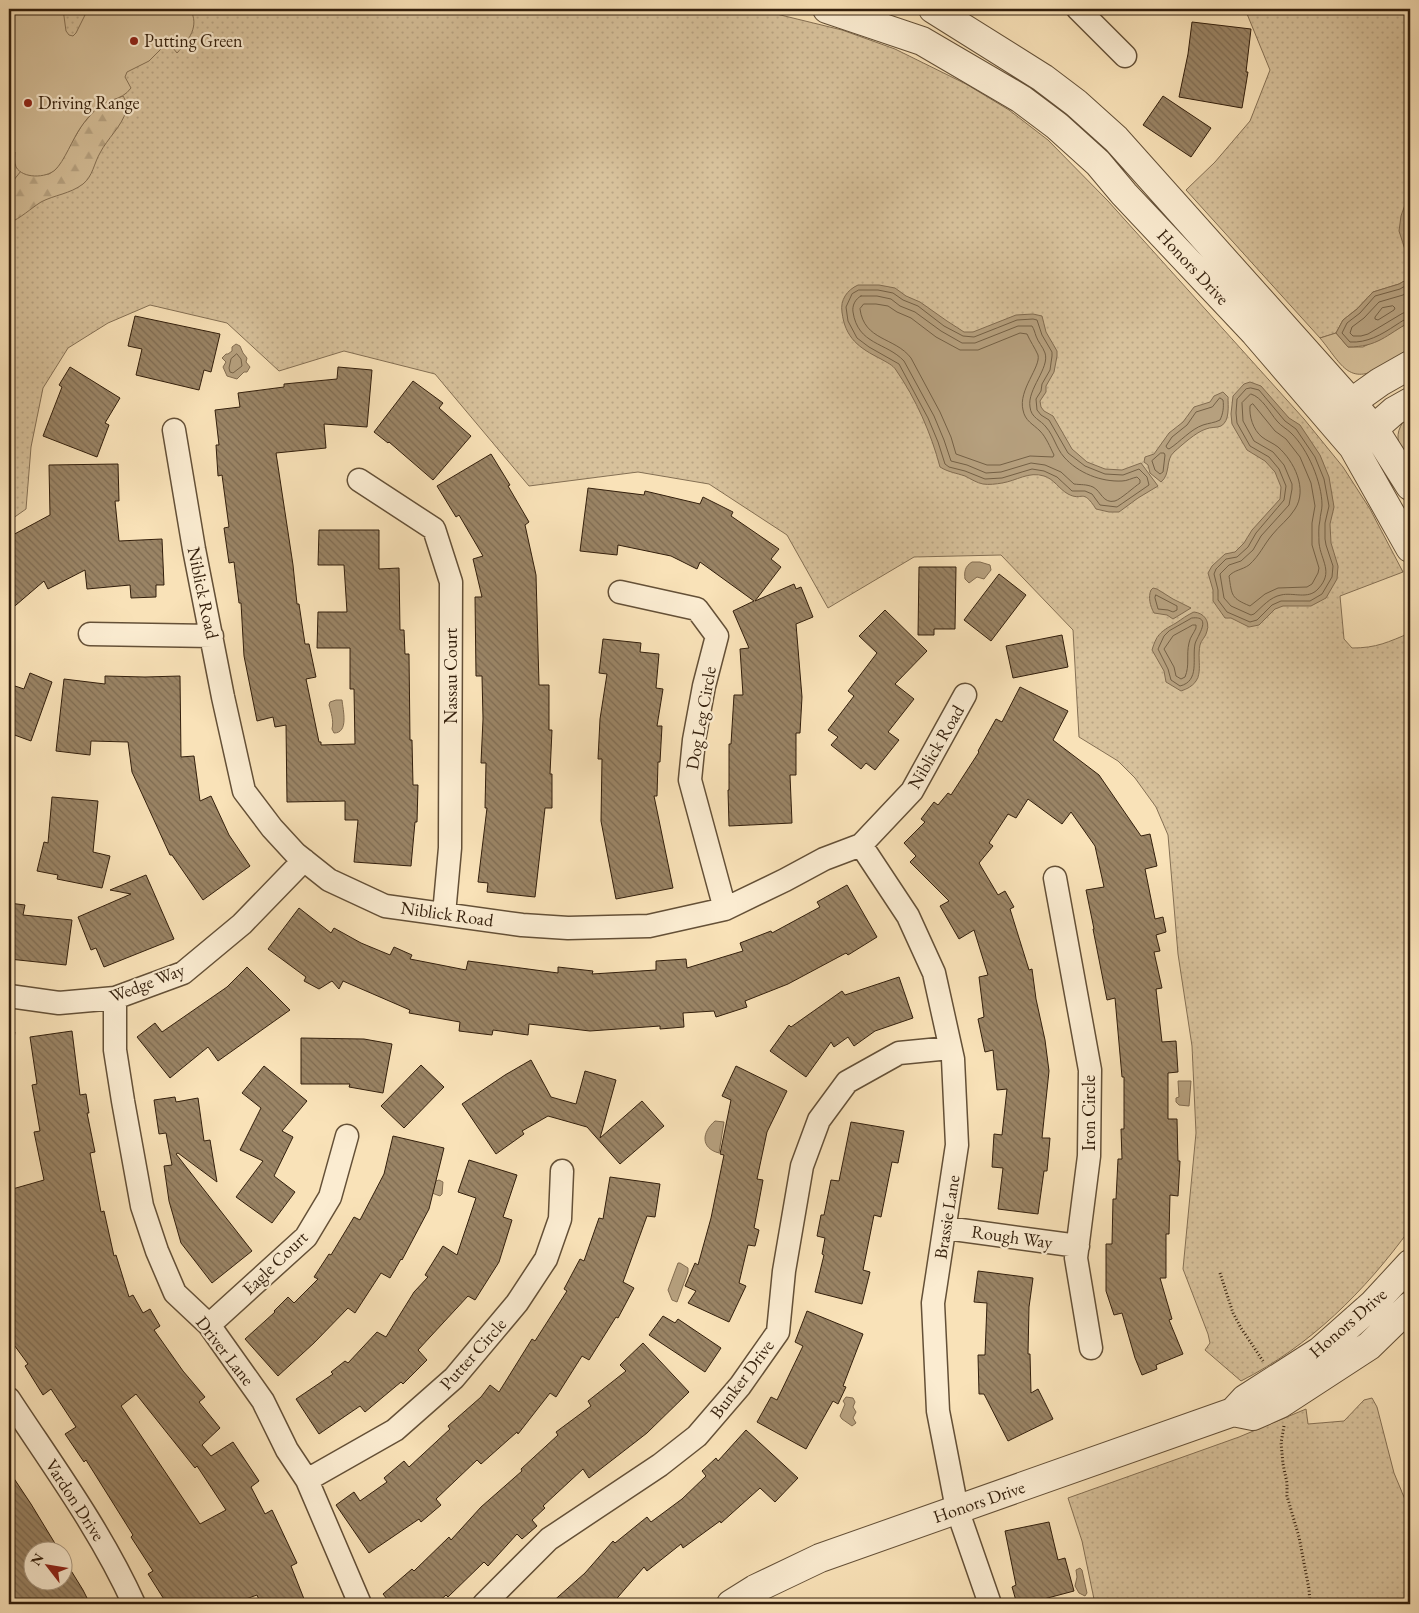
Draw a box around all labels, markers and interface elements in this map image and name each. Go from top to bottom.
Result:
place label: Putting Green [144,29,243,52]
marker: Putting Green [128,35,140,47]
place label: Driving Range [38,91,140,114]
marker: Driving Range [22,97,34,109]
street label: Honors Drive [1152,224,1234,310]
street label: Niblick Road [183,545,225,642]
street label: Nassau Court [439,628,462,724]
street label: Dog Leg Circle [680,664,721,771]
street label: Niblick Road [902,700,969,793]
street label: Niblick Road [399,896,496,932]
street label: Wedge Way [106,958,188,1007]
street label: Iron Circle [1077,1075,1100,1151]
street label: Brassie Lane [929,1173,964,1261]
street label: Rough Way [970,1219,1054,1254]
street label: Eagle Court [237,1225,313,1300]
street label: Honors Drive [1304,1283,1391,1363]
street label: Driver Lane [191,1311,260,1390]
street label: Putter Circle [434,1313,511,1395]
street label: Bunker Drive [704,1335,779,1423]
street label: Vardon Drive [40,1454,110,1545]
street label: Honors Drive [930,1475,1028,1528]
north arrow [22,1540,72,1590]
text: N [26,1549,48,1569]

